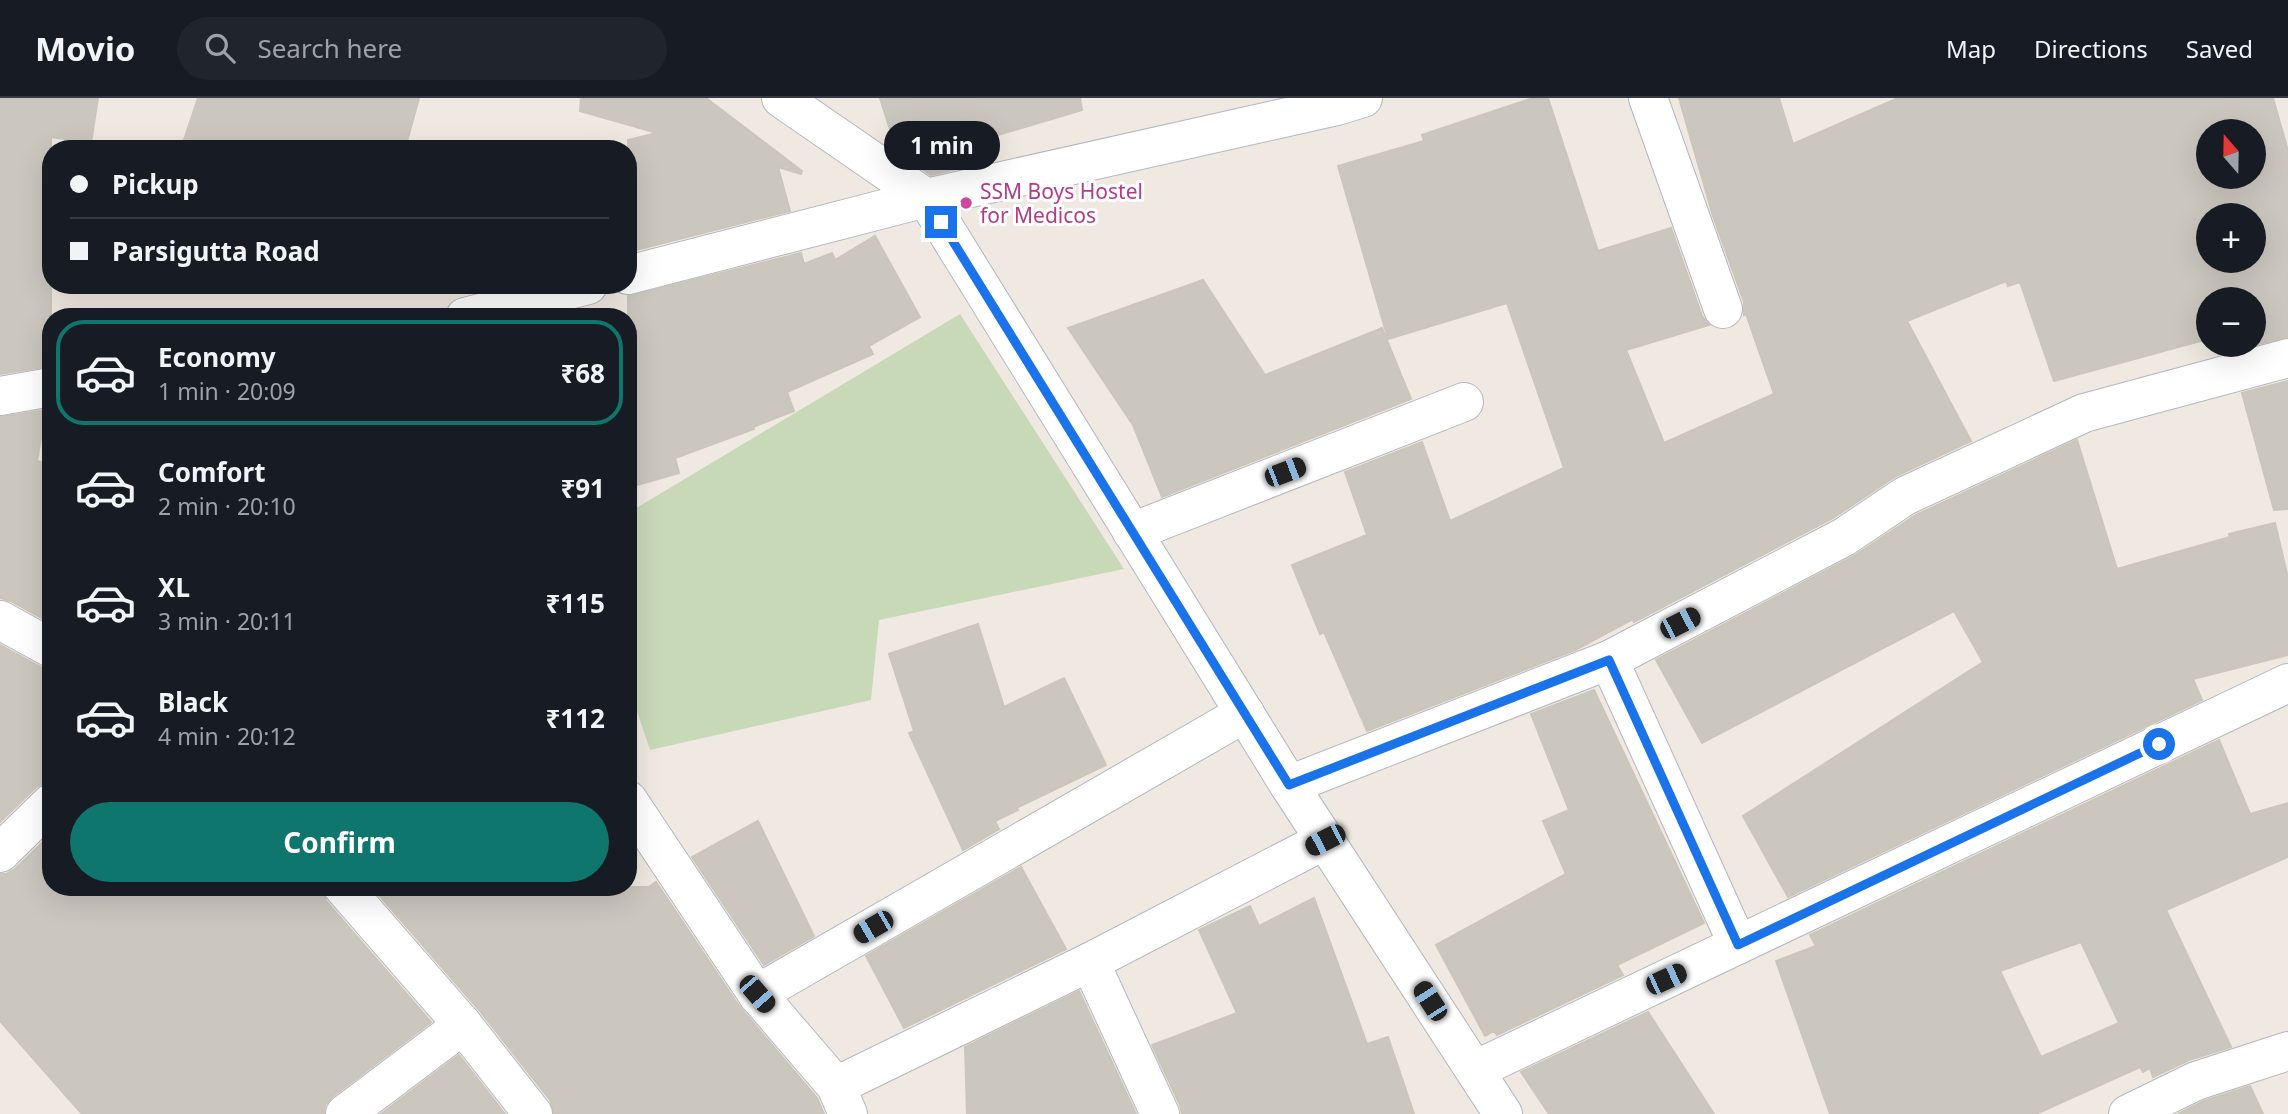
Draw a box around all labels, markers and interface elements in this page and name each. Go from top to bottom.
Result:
search box [177,17,667,80]
text: Movio [35,26,135,71]
icon: search [201,29,239,67]
text: Search here [257,30,402,66]
text: Map [1946,32,1996,65]
text: Directions [2034,32,2148,65]
text: Saved [2186,32,2253,65]
north arrow [2196,119,2266,189]
map controls [2196,119,2266,357]
callout: 1 min [883,121,999,170]
text: 1 min [910,129,974,161]
text: Pickup [112,166,199,202]
place label: SSM Boys Hostel for Medicos [980,177,1143,229]
marker: SSM Boys Hostel for Medicos [958,195,974,211]
button: + [2196,203,2266,273]
route end [925,206,957,238]
text: Parsigutta Road [112,233,320,269]
button: − [2196,287,2266,357]
text: Economy [158,339,276,375]
icon: car [74,341,137,404]
text: ₹68 [560,355,605,391]
text: 1 min · 20:09 [158,375,296,407]
text: Comfort [158,454,266,490]
car [1262,455,1309,489]
icon: car [74,456,137,519]
text: ₹91 [560,470,605,506]
text: 2 min · 20:10 [158,490,296,522]
text: XL [158,569,190,605]
icon: car [74,571,137,634]
text: ₹115 [546,585,605,621]
car [1657,604,1704,642]
text: 3 min · 20:11 [158,605,296,637]
text: Black [158,684,228,720]
icon: car [74,686,137,749]
text: ₹112 [546,700,605,736]
text: 4 min · 20:12 [158,720,296,752]
route start [2143,728,2175,760]
button: Confirm [70,802,609,882]
car [1302,821,1349,859]
car [850,907,897,947]
car [1643,961,1690,997]
car [736,971,779,1017]
car [1410,978,1451,1024]

